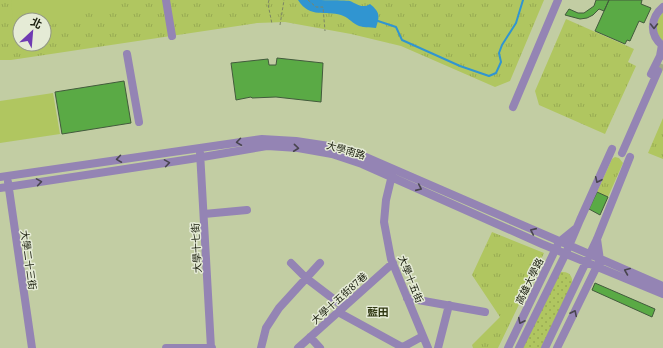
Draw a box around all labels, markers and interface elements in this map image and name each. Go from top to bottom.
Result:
north arrow [12,12,52,52]
text: 北 [28,13,45,32]
one-way arrow [650,24,658,30]
one-way arrow [236,137,242,146]
street label: 大學南路 [325,138,367,162]
one-way arrow [293,144,299,153]
one-way arrow [116,154,122,163]
one-way arrow [164,159,170,168]
one-way arrow [594,177,602,184]
one-way arrow [35,178,42,187]
one-way arrow [414,183,422,191]
street label: 大學十七街 [188,223,204,273]
one-way arrow [530,227,537,235]
street label: 大學二十三街 [18,229,40,291]
street label: 大學十五街 [395,253,427,305]
street label: 高雄大學路 [512,255,546,307]
one-way arrow [623,268,630,276]
street label: 大學十五街87巷 [308,269,370,327]
district label: 藍田 [367,304,389,319]
one-way arrow [569,310,577,317]
one-way arrow [518,317,526,324]

